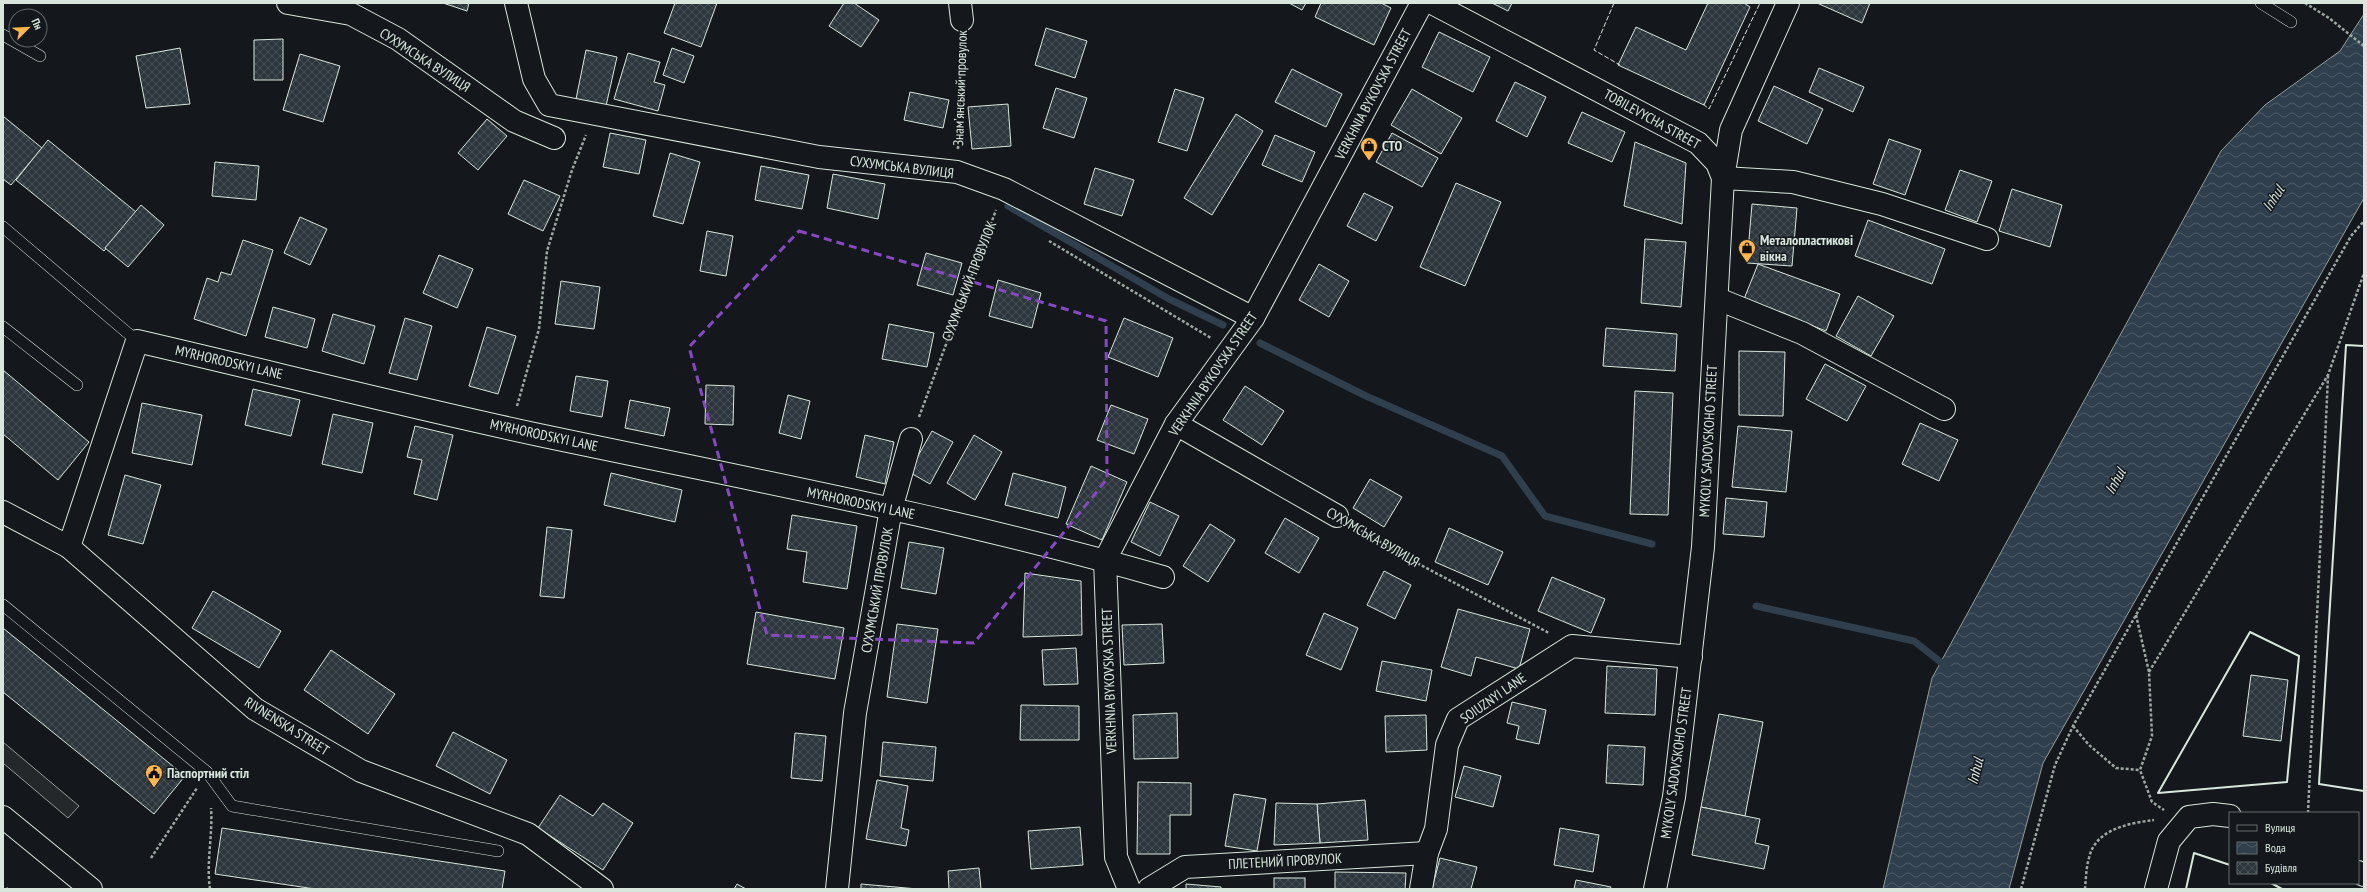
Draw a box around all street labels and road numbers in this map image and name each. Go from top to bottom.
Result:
street label: СУХУМСЬКА ВУЛИЦЯ [376,24,474,96]
street label: VERKHNIA BYKOVSKA STREET [1330,25,1416,164]
street label: Знамʼянський провулок [949,29,971,146]
street label: TOBILEVYCHA STREET [1601,85,1704,153]
street label: СУХУМСЬКА ВУЛИЦЯ [849,152,955,182]
street label: СУХУМСЬКИЙ ПРОВУЛОК [938,218,1000,344]
street label: VERKHNIA BYKOVSKA STREET [1164,308,1262,440]
street label: MYRHORODSKYI LANE [173,341,285,383]
street label: MYKOLY SADOVSKOHO STREET [1695,364,1721,518]
street label: MYRHORODSKYI LANE [488,415,600,455]
street label: MYRHORODSKYI LANE [805,483,917,523]
street label: СУХУМСЬКА ВУЛИЦЯ [1323,503,1423,571]
street label: СУХУМСЬКИЙ ПРОВУЛОК [857,526,897,654]
street label: VERKHNIA BYKOVSKA STREET [1097,607,1121,755]
street label: SOIUZNYI LANE [1456,669,1530,727]
street label: MYKOLY SADOVSKOHO STREET [1656,685,1696,840]
street label: RIVNENSKA STREET [241,693,333,760]
street label: ПЛЕТЕНИЙ ПРОВУЛОК [1228,849,1342,873]

